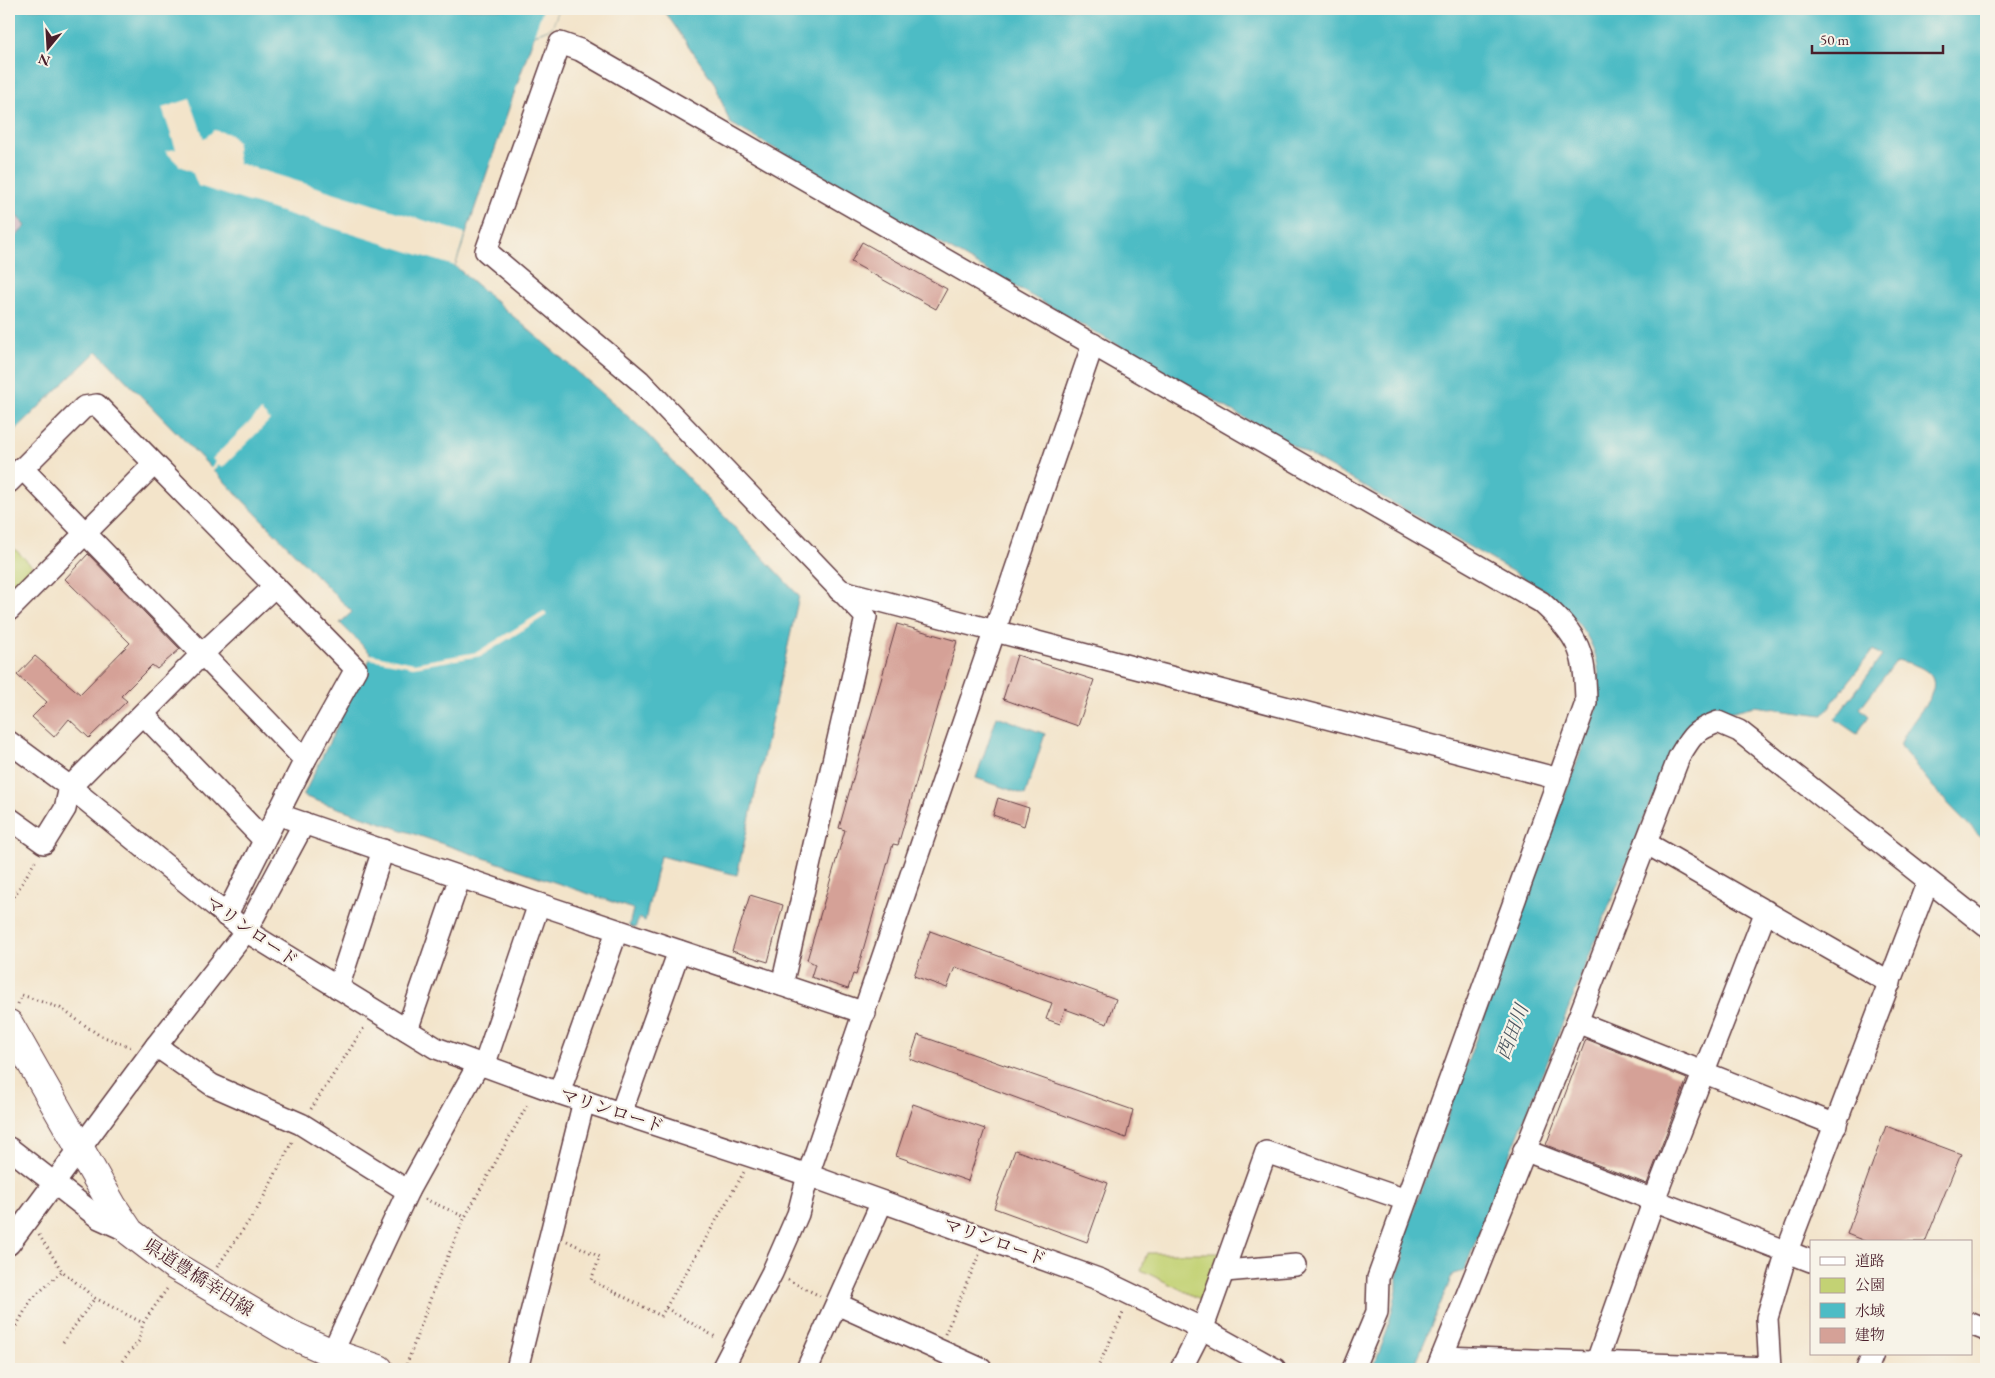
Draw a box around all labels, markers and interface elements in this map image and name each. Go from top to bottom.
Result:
north arrow [22,22,72,72]
scale bar [1812,22,1944,54]
text: 50 m [1820,30,1849,49]
text: N [35,50,52,71]
street label: マリンロード [201,891,303,971]
water label: 西田川 [1490,999,1535,1063]
street label: マリンロード [557,1082,667,1138]
street label: マリンロード [940,1212,1050,1270]
street label: 県道豊橋幸田線 [140,1233,258,1321]
legend [1810,1240,1972,1356]
text: 道路 [1855,1251,1885,1270]
text: 公園 [1855,1275,1885,1294]
text: 水域 [1855,1301,1885,1320]
text: 建物 [1855,1325,1885,1344]

